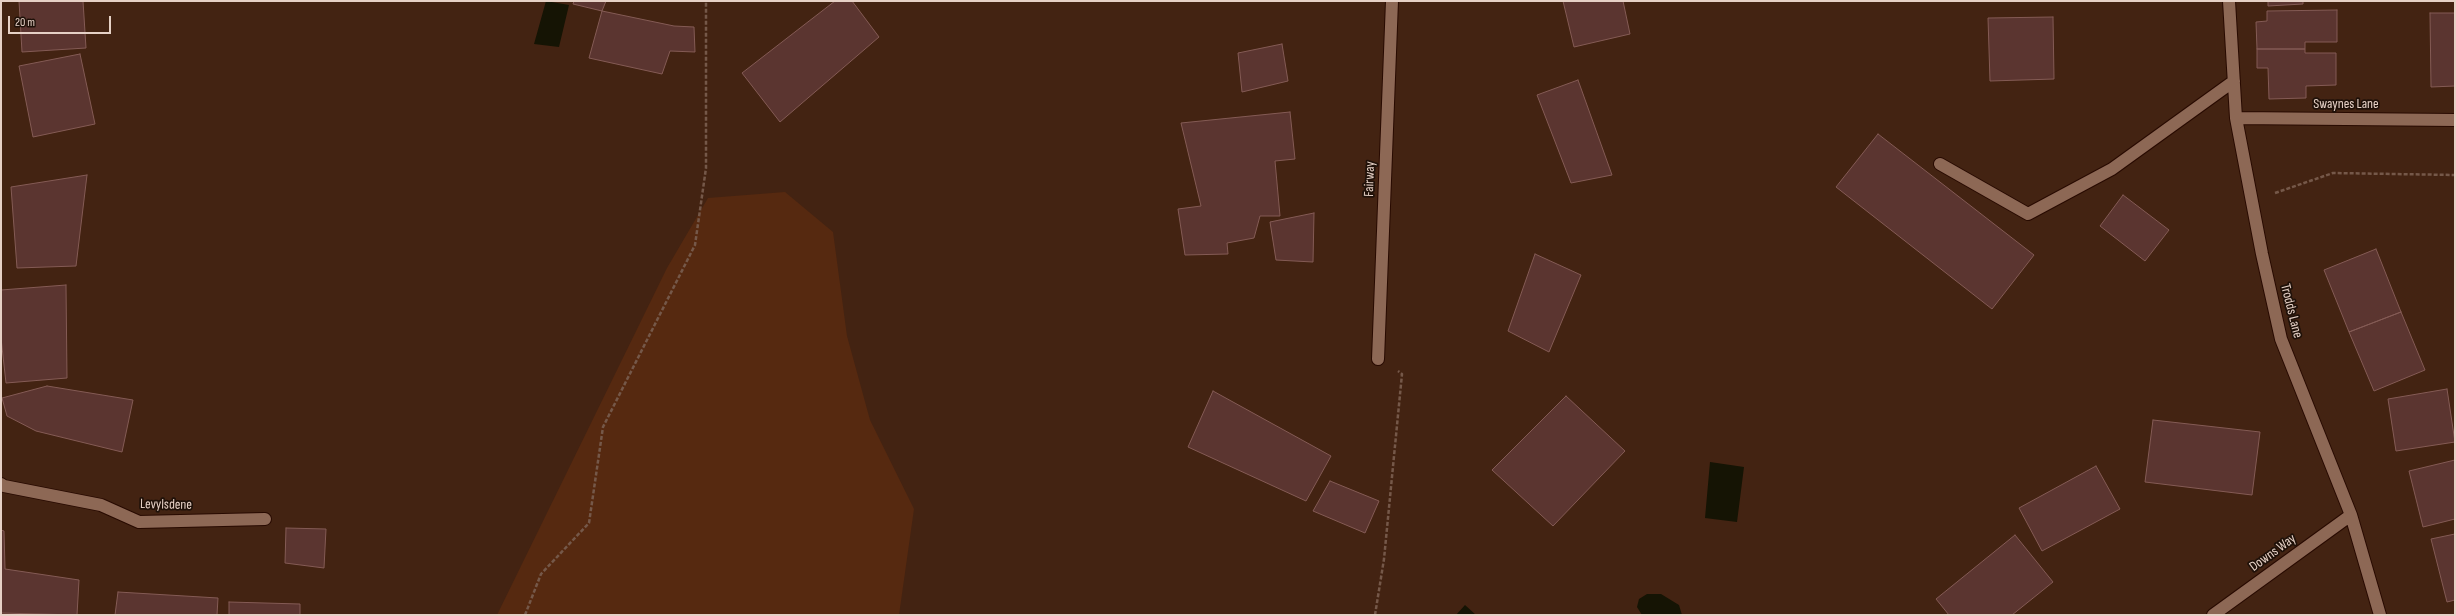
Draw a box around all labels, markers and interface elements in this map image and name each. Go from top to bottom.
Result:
scale bar [10,8,113,34]
text: 20 m [15,15,35,30]
street label: Swaynes Lane [2313,96,2379,112]
street label: Fairway [1361,161,1379,197]
street label: Trodds Lane [2276,282,2306,340]
street label: Levylsdene [140,496,192,514]
street label: Downs Way [2247,531,2299,575]

